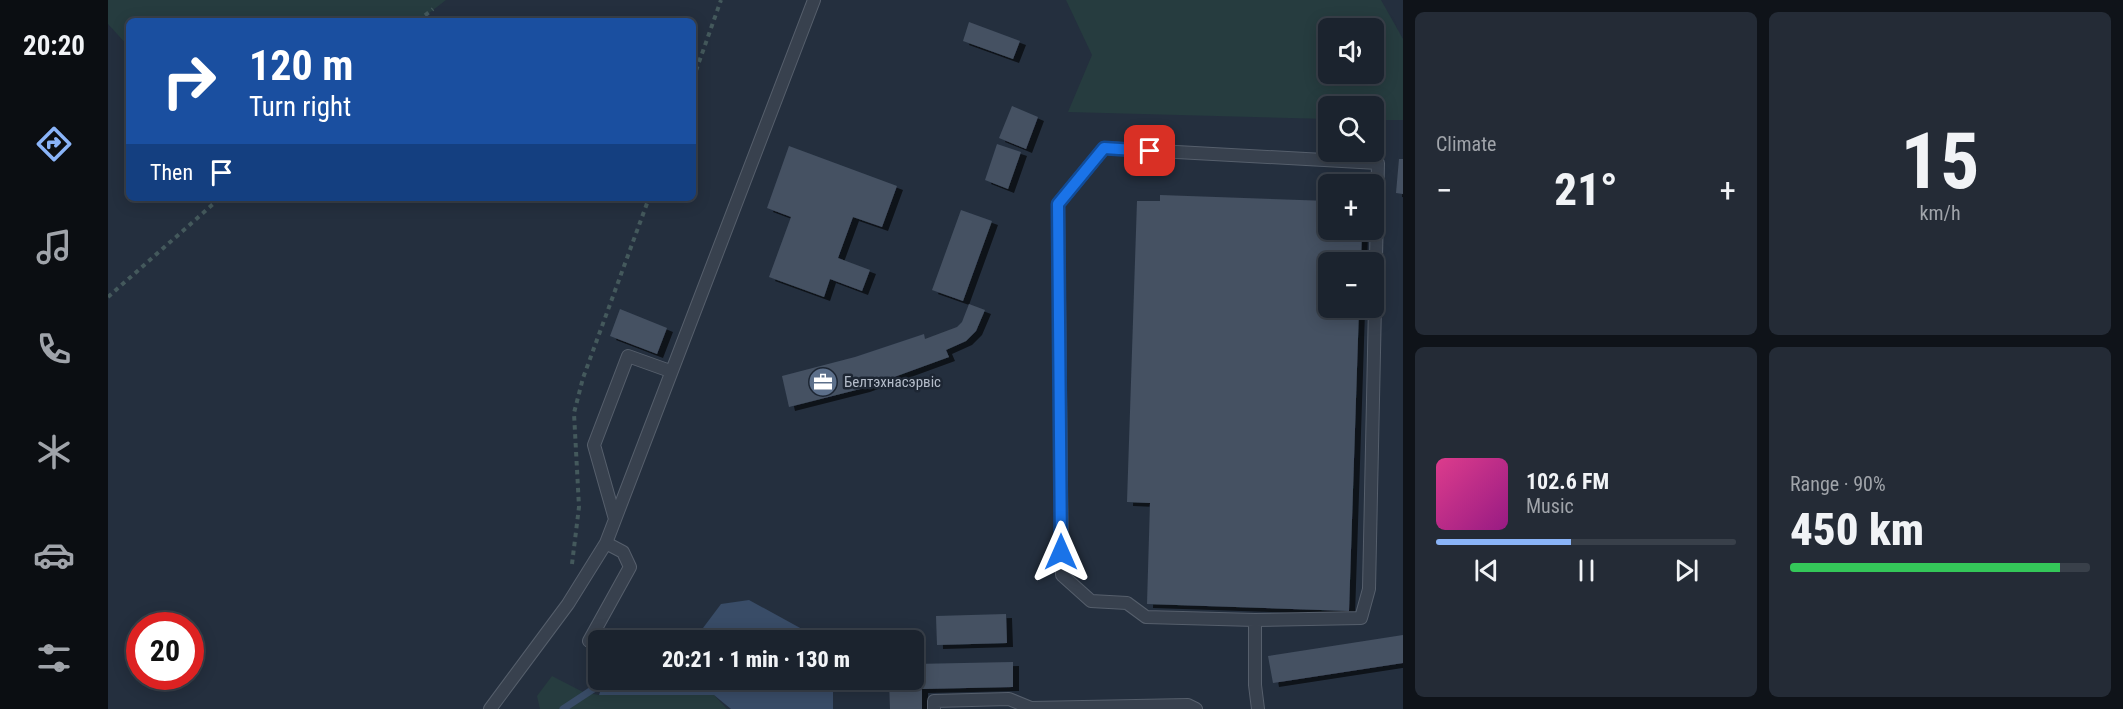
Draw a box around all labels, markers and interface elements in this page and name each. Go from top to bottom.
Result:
map controls [1318,18,1384,318]
button: sound [1318,18,1384,84]
text: 20:20 [23,30,85,62]
text: 120 m [249,41,354,90]
icon: right [150,42,228,120]
text: Turn right [249,91,351,123]
button: search [1318,96,1384,162]
text: 15 [1901,116,1979,207]
icon: directions [33,123,75,165]
pin [1124,125,1175,176]
text: Climate [1436,132,1496,156]
icon: arrive [1133,134,1166,167]
icon: arrive [205,156,238,189]
text: Then [150,160,193,185]
text: 21° [1554,163,1618,216]
text: − [1436,171,1453,210]
text: + [1720,171,1736,210]
button: + [1318,174,1384,240]
text: km/h [1919,201,1961,225]
icon: music [33,226,75,268]
button: − [1318,252,1384,318]
icon: phone [33,328,75,370]
office icon: Белтэхнасэрвіс [807,366,839,398]
place label: Белтэхнасэрвіс [844,373,941,391]
icon: climate [33,431,75,473]
text: 102.6 FM [1526,469,1609,494]
text: Range · 90% [1790,472,1886,496]
text: Music [1526,494,1574,518]
text: 450 km [1790,503,1924,556]
position arrow [1029,520,1093,584]
icon: car [33,534,75,576]
icon: previous [1470,554,1503,587]
icon: pause [1570,554,1603,587]
icon: next [1670,554,1703,587]
speed limit sign: 20 [126,612,204,690]
icon: filters [33,637,75,679]
text: 20:21 · 1 min · 130 m [662,647,850,672]

